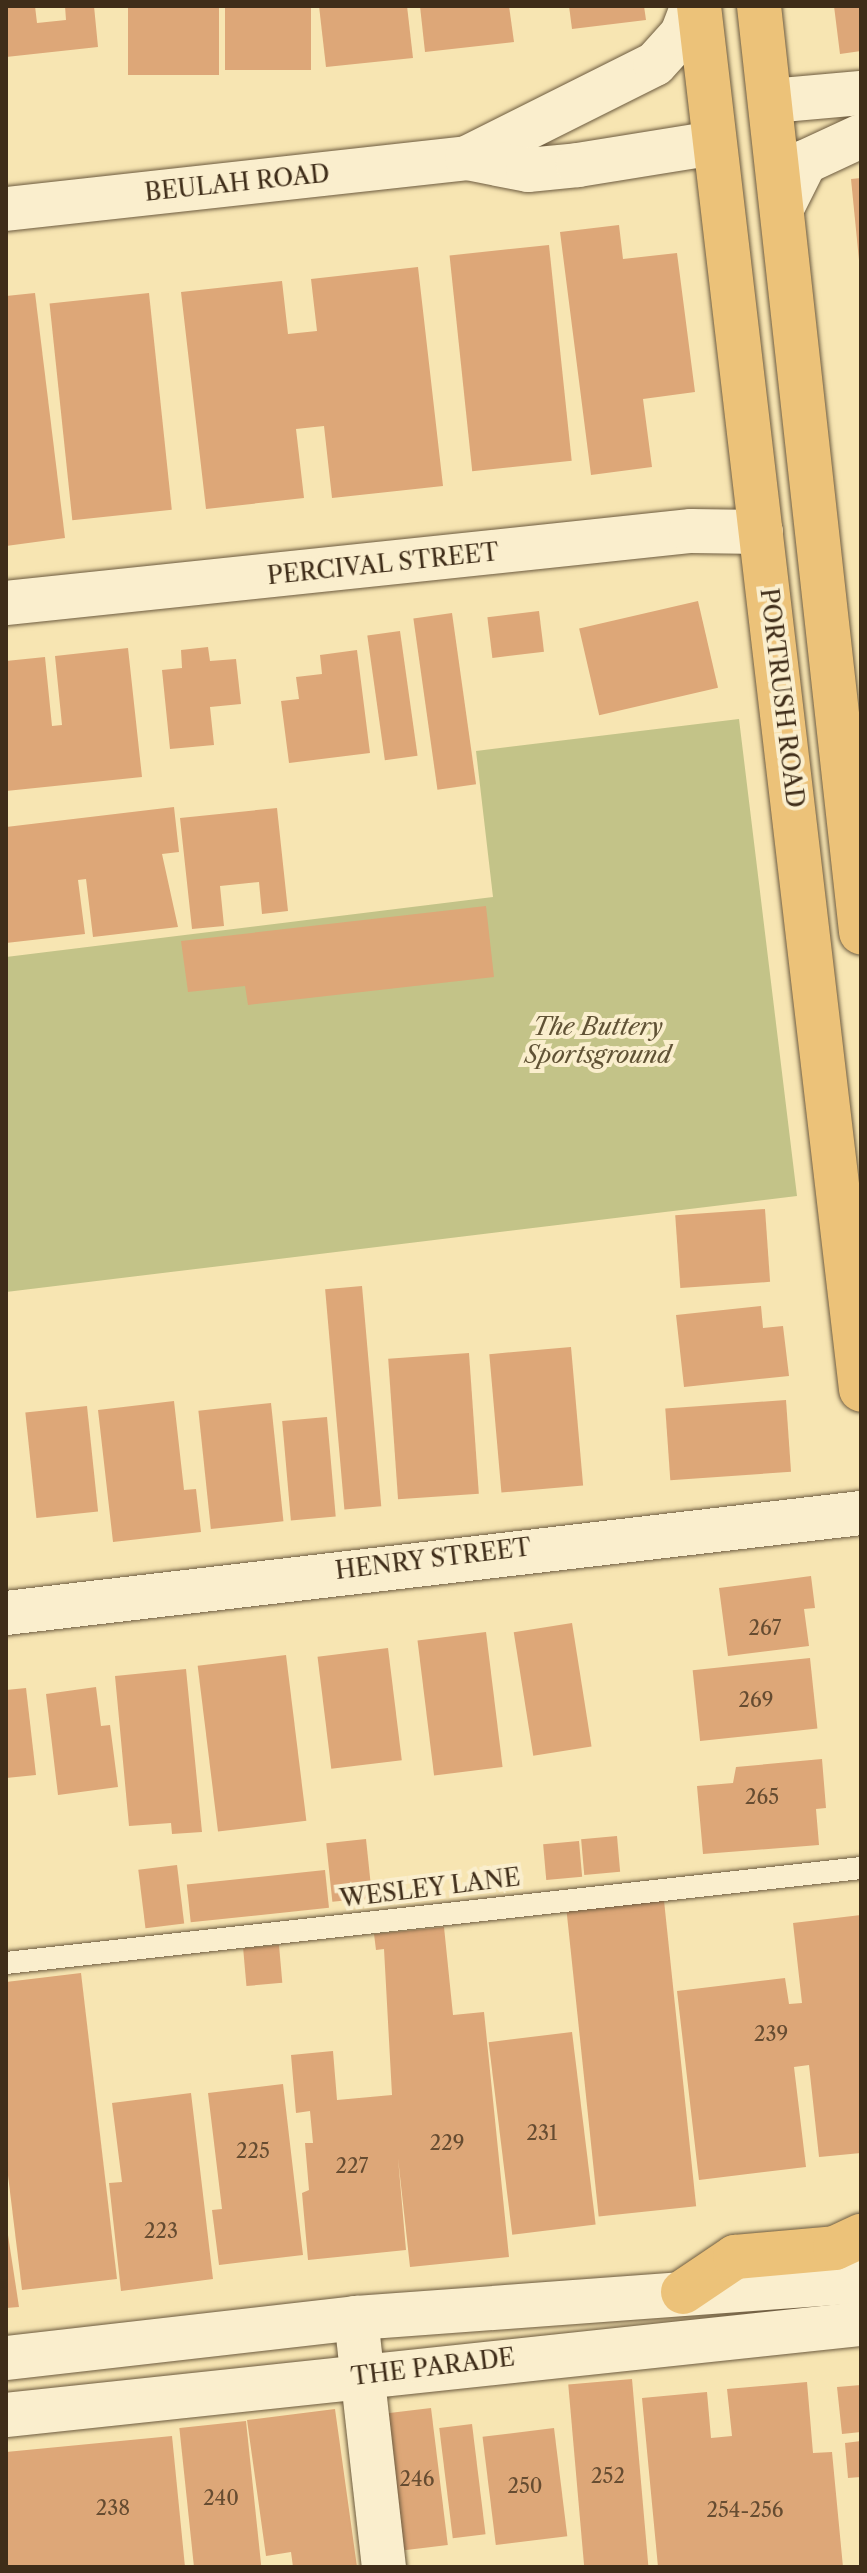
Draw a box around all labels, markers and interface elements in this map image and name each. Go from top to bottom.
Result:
street label: BEULAH ROAD [143,159,331,207]
street label: PERCIVAL STREET [265,537,501,591]
street label: PORTRUSH ROAD [754,586,810,810]
park label: The Buttery Sportsground [525,1013,671,1069]
street label: HENRY STREET [333,1533,533,1585]
house number: 267 [749,1616,781,1640]
house number: 269 [739,1688,773,1712]
house number: 265 [745,1785,779,1809]
street label: WESLEY LANE [338,1863,522,1913]
house number: 239 [754,2022,788,2046]
house number: 231 [527,2121,557,2145]
house number: 229 [430,2131,464,2155]
house number: 225 [236,2139,270,2163]
house number: 227 [336,2154,368,2178]
house number: 223 [144,2219,178,2243]
street label: THE PARADE [349,2343,517,2391]
house number: 252 [591,2464,625,2488]
house number: 246 [400,2467,434,2491]
house number: 250 [507,2474,543,2498]
house number: 240 [203,2486,239,2510]
house number: 238 [96,2496,130,2520]
house number: 254-256 [706,2498,784,2522]

